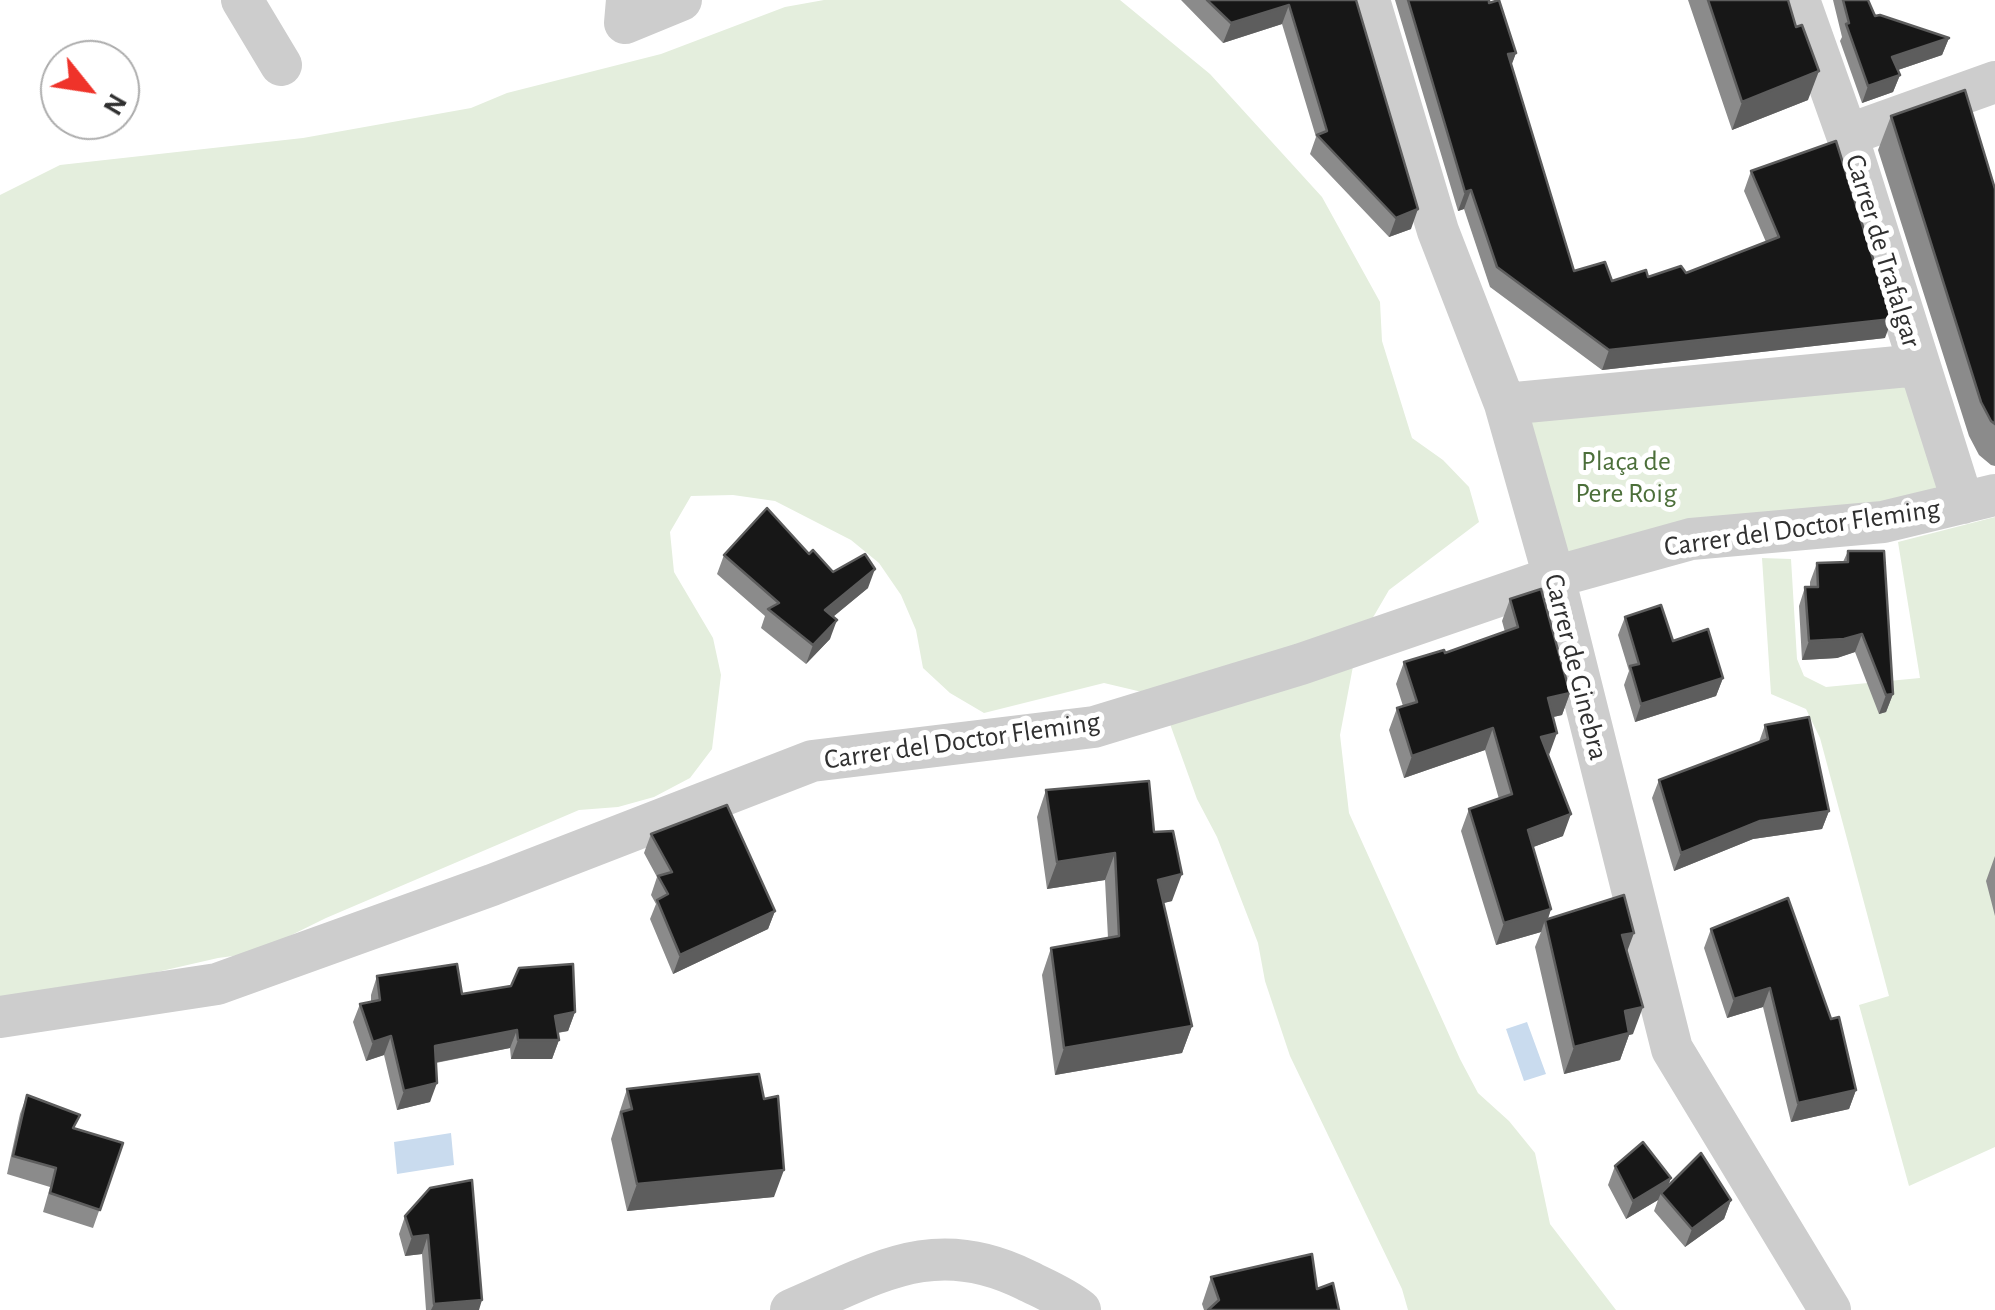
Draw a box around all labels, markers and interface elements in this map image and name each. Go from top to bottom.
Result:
north arrow [40,40,140,140]
text: N [97,89,131,119]
street label: Carrer de Trafalgar [1838,150,1928,352]
park label: Plaça de Pere Roig [1575,445,1677,511]
street label: Carrer del Doctor Fleming [1662,492,1942,564]
street label: Carrer de Ginebra [1537,570,1615,764]
street label: Carrer del Doctor Fleming [822,705,1102,777]

